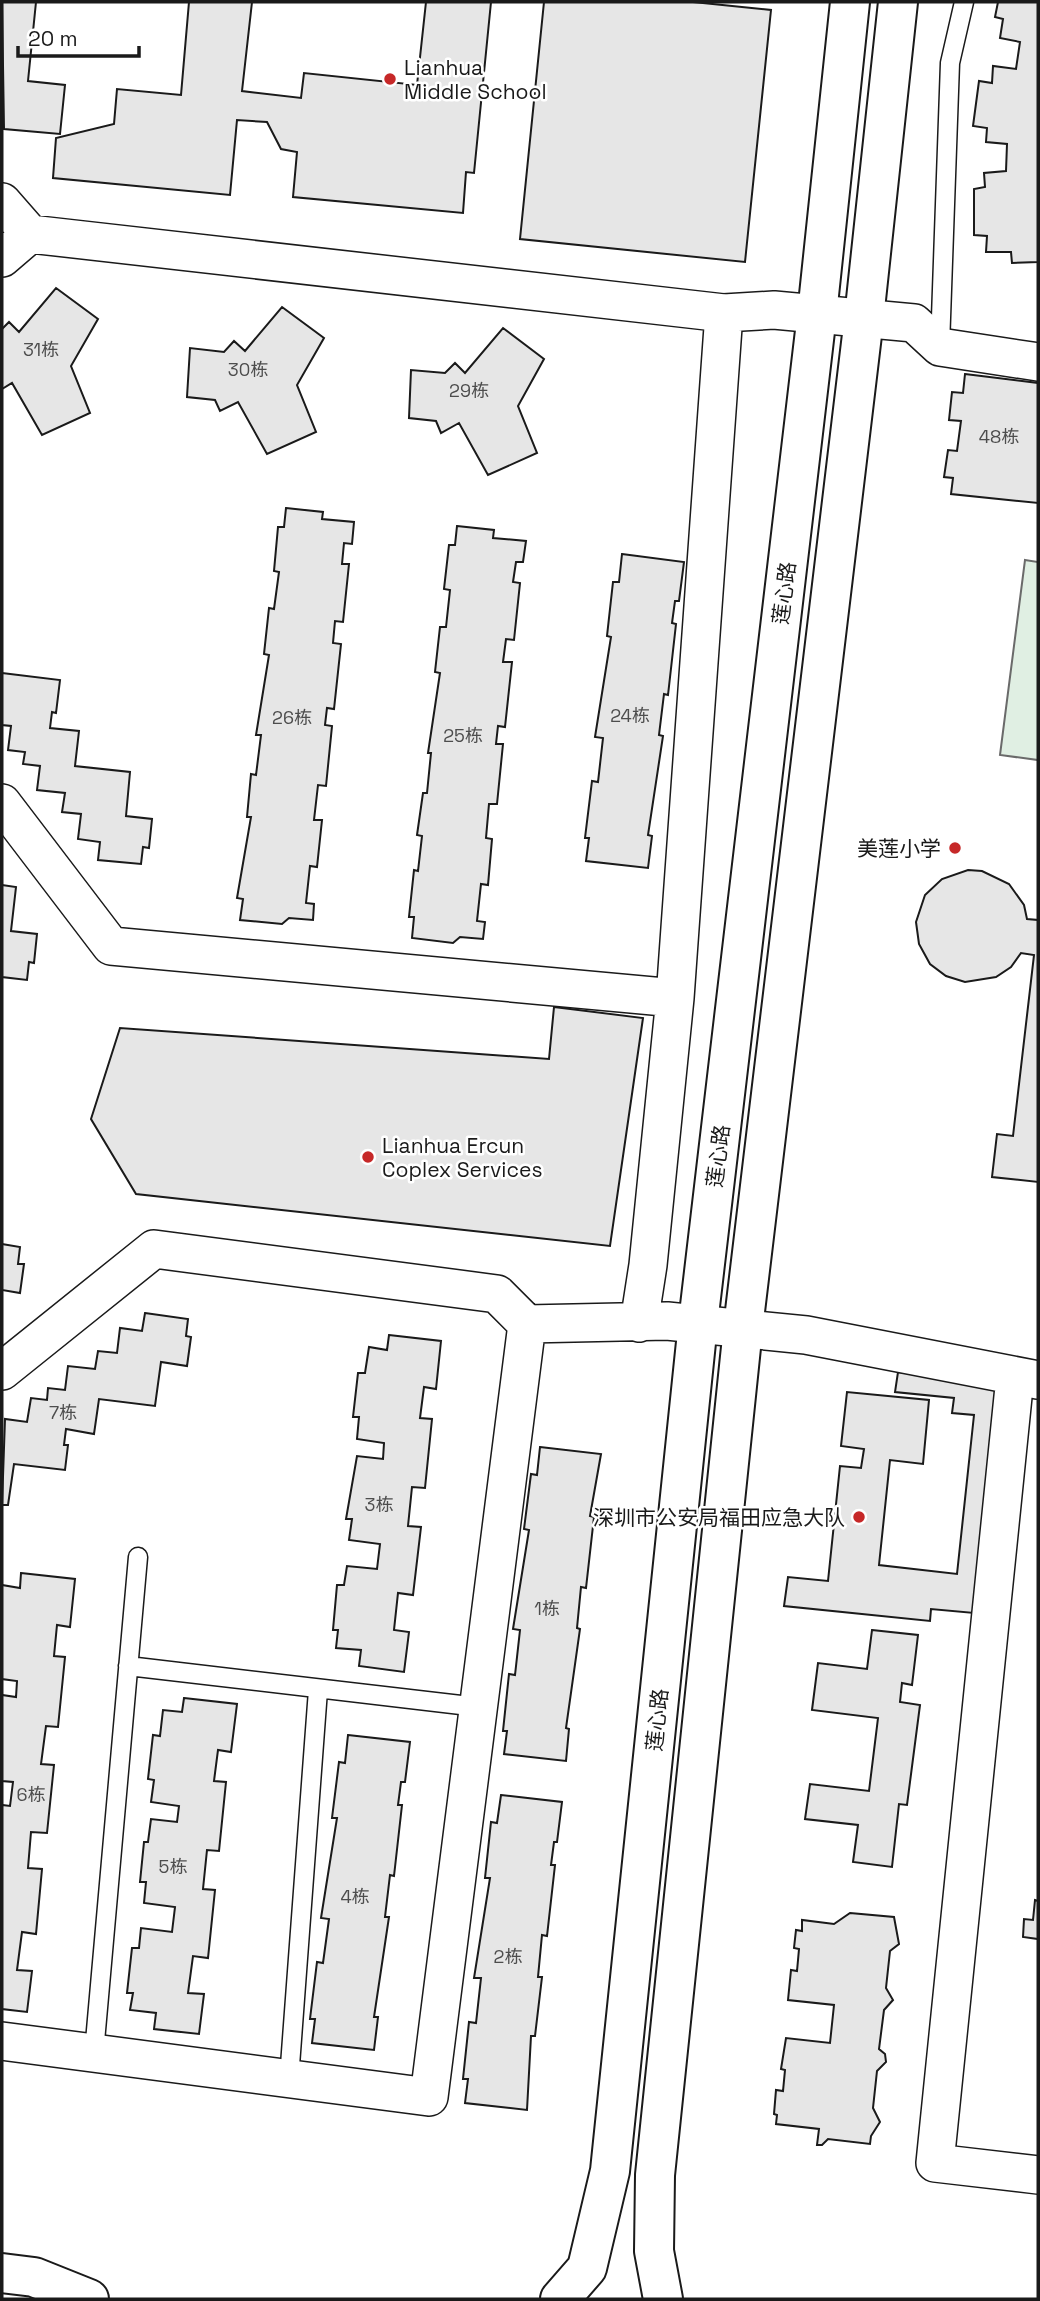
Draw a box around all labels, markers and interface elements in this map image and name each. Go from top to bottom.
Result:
scale bar [18,14,138,58]
text: 20 m [28,25,78,52]
place label: Lianhua Middle School [404,54,547,105]
marker: Lianhua Middle School [382,71,398,87]
house number: 31栋 [23,338,59,361]
house number: 30栋 [228,358,268,381]
house number: 29栋 [449,379,489,402]
house number: 48栋 [979,425,1019,448]
street label: 莲心路 [767,560,801,626]
house number: 24栋 [610,704,650,727]
house number: 26栋 [272,706,312,729]
house number: 25栋 [443,724,483,747]
place label: 美莲小学 [857,835,941,862]
marker: 美莲小学 [947,840,963,856]
street label: 莲心路 [701,1123,735,1189]
place label: Lianhua Ercun Coplex Services [382,1132,542,1183]
marker: Lianhua Ercun Coplex Services [360,1149,376,1165]
house number: 7栋 [49,1401,77,1424]
house number: 3栋 [365,1493,393,1516]
place label: 深圳市公安局福田应急大队 [593,1504,845,1531]
marker: 深圳市公安局福田应急大队 [851,1509,867,1525]
house number: 1栋 [534,1597,560,1620]
street label: 莲心路 [640,1687,674,1753]
house number: 6栋 [16,1783,46,1806]
house number: 5栋 [159,1855,187,1878]
house number: 4栋 [340,1885,370,1908]
house number: 2栋 [494,1945,522,1968]

